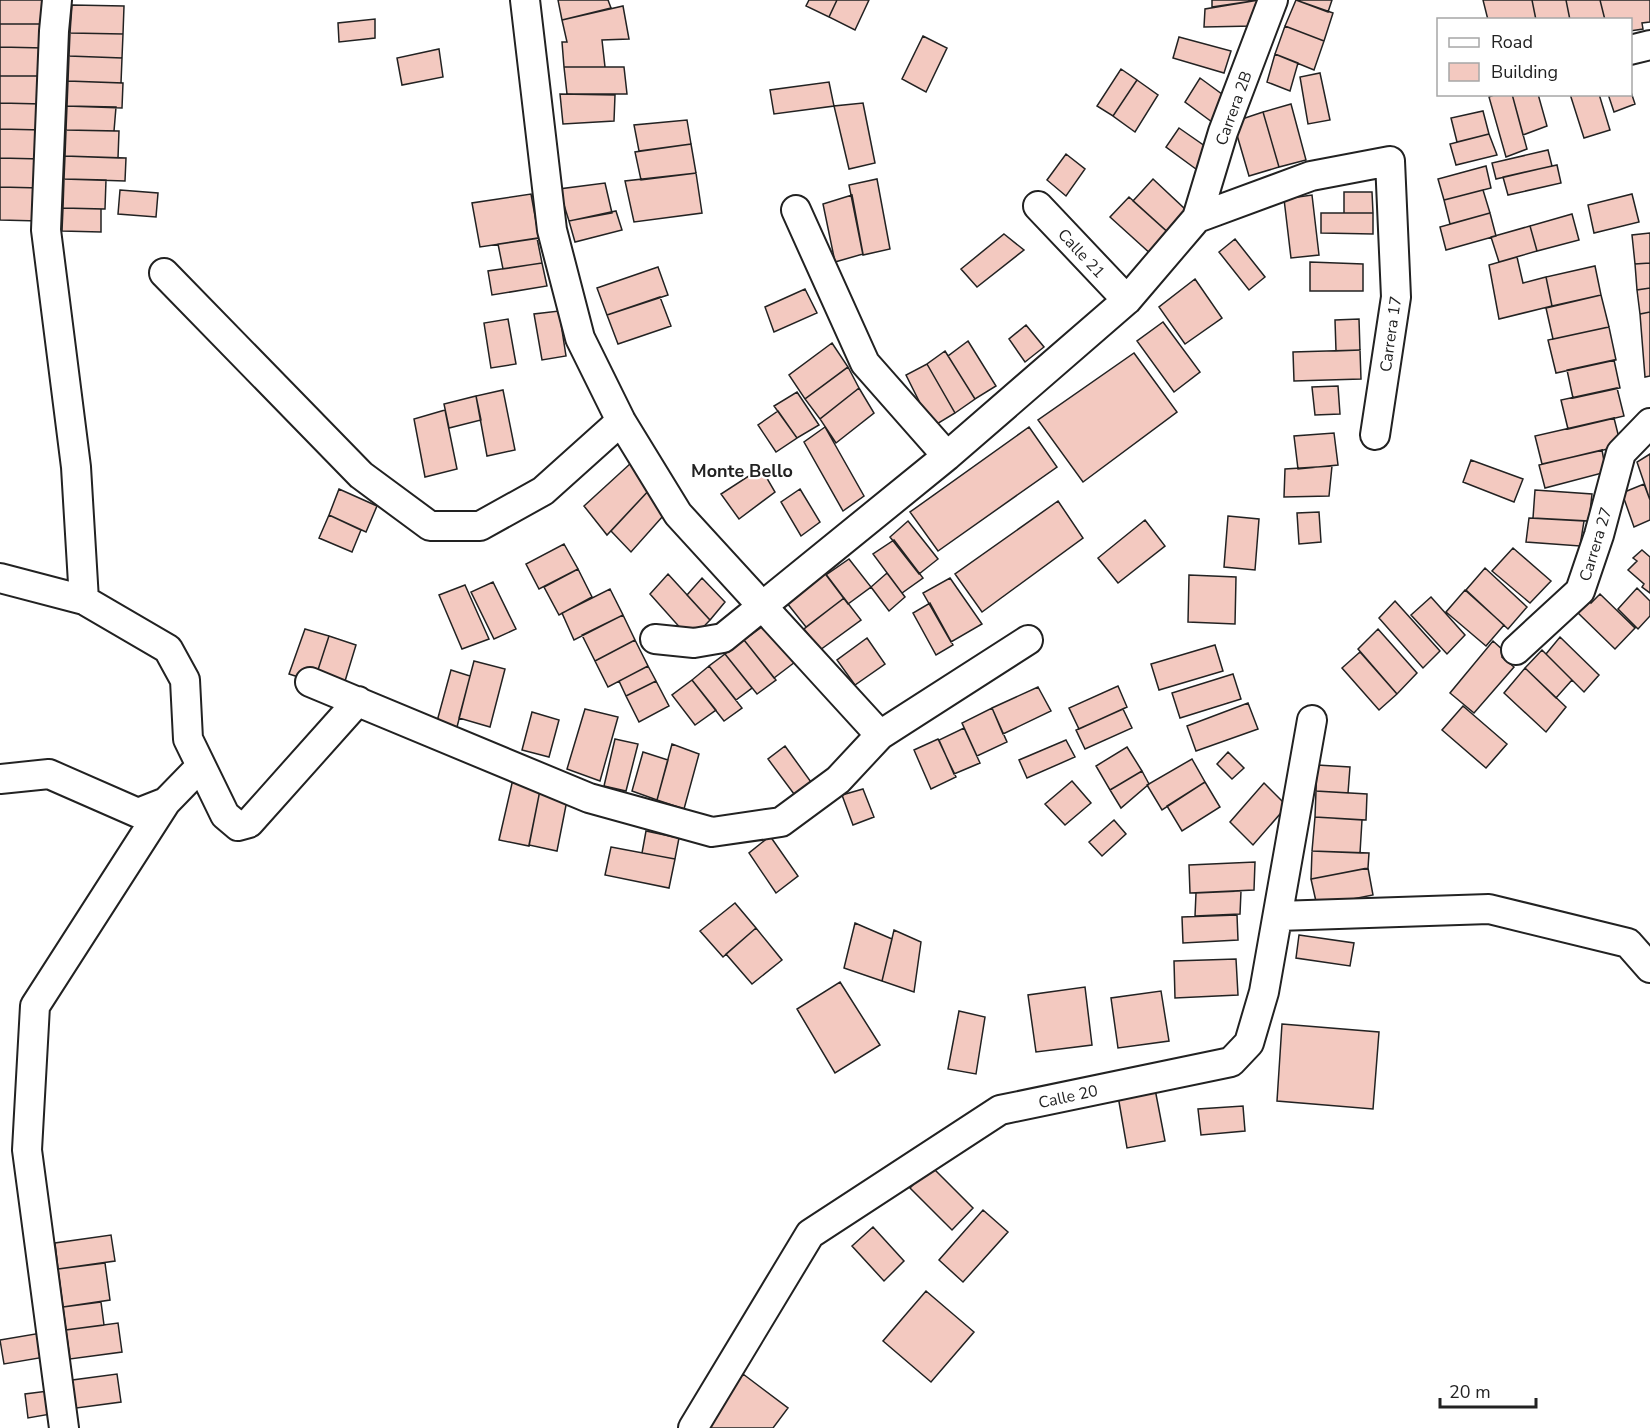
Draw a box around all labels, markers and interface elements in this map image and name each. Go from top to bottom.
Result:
legend [1437,18,1632,96]
text: Road [1491,30,1533,54]
text: Building [1491,60,1558,84]
street label: Carrera 2B [1210,68,1258,149]
street label: Calle 21 [1053,224,1110,283]
street label: Carrera 17 [1375,295,1407,373]
district label: Monte Bello [691,459,793,483]
street label: Carrera 27 [1574,505,1618,584]
street label: Calle 20 [1036,1080,1100,1114]
scale bar [1440,1371,1536,1409]
text: 20 m [1449,1380,1491,1404]

